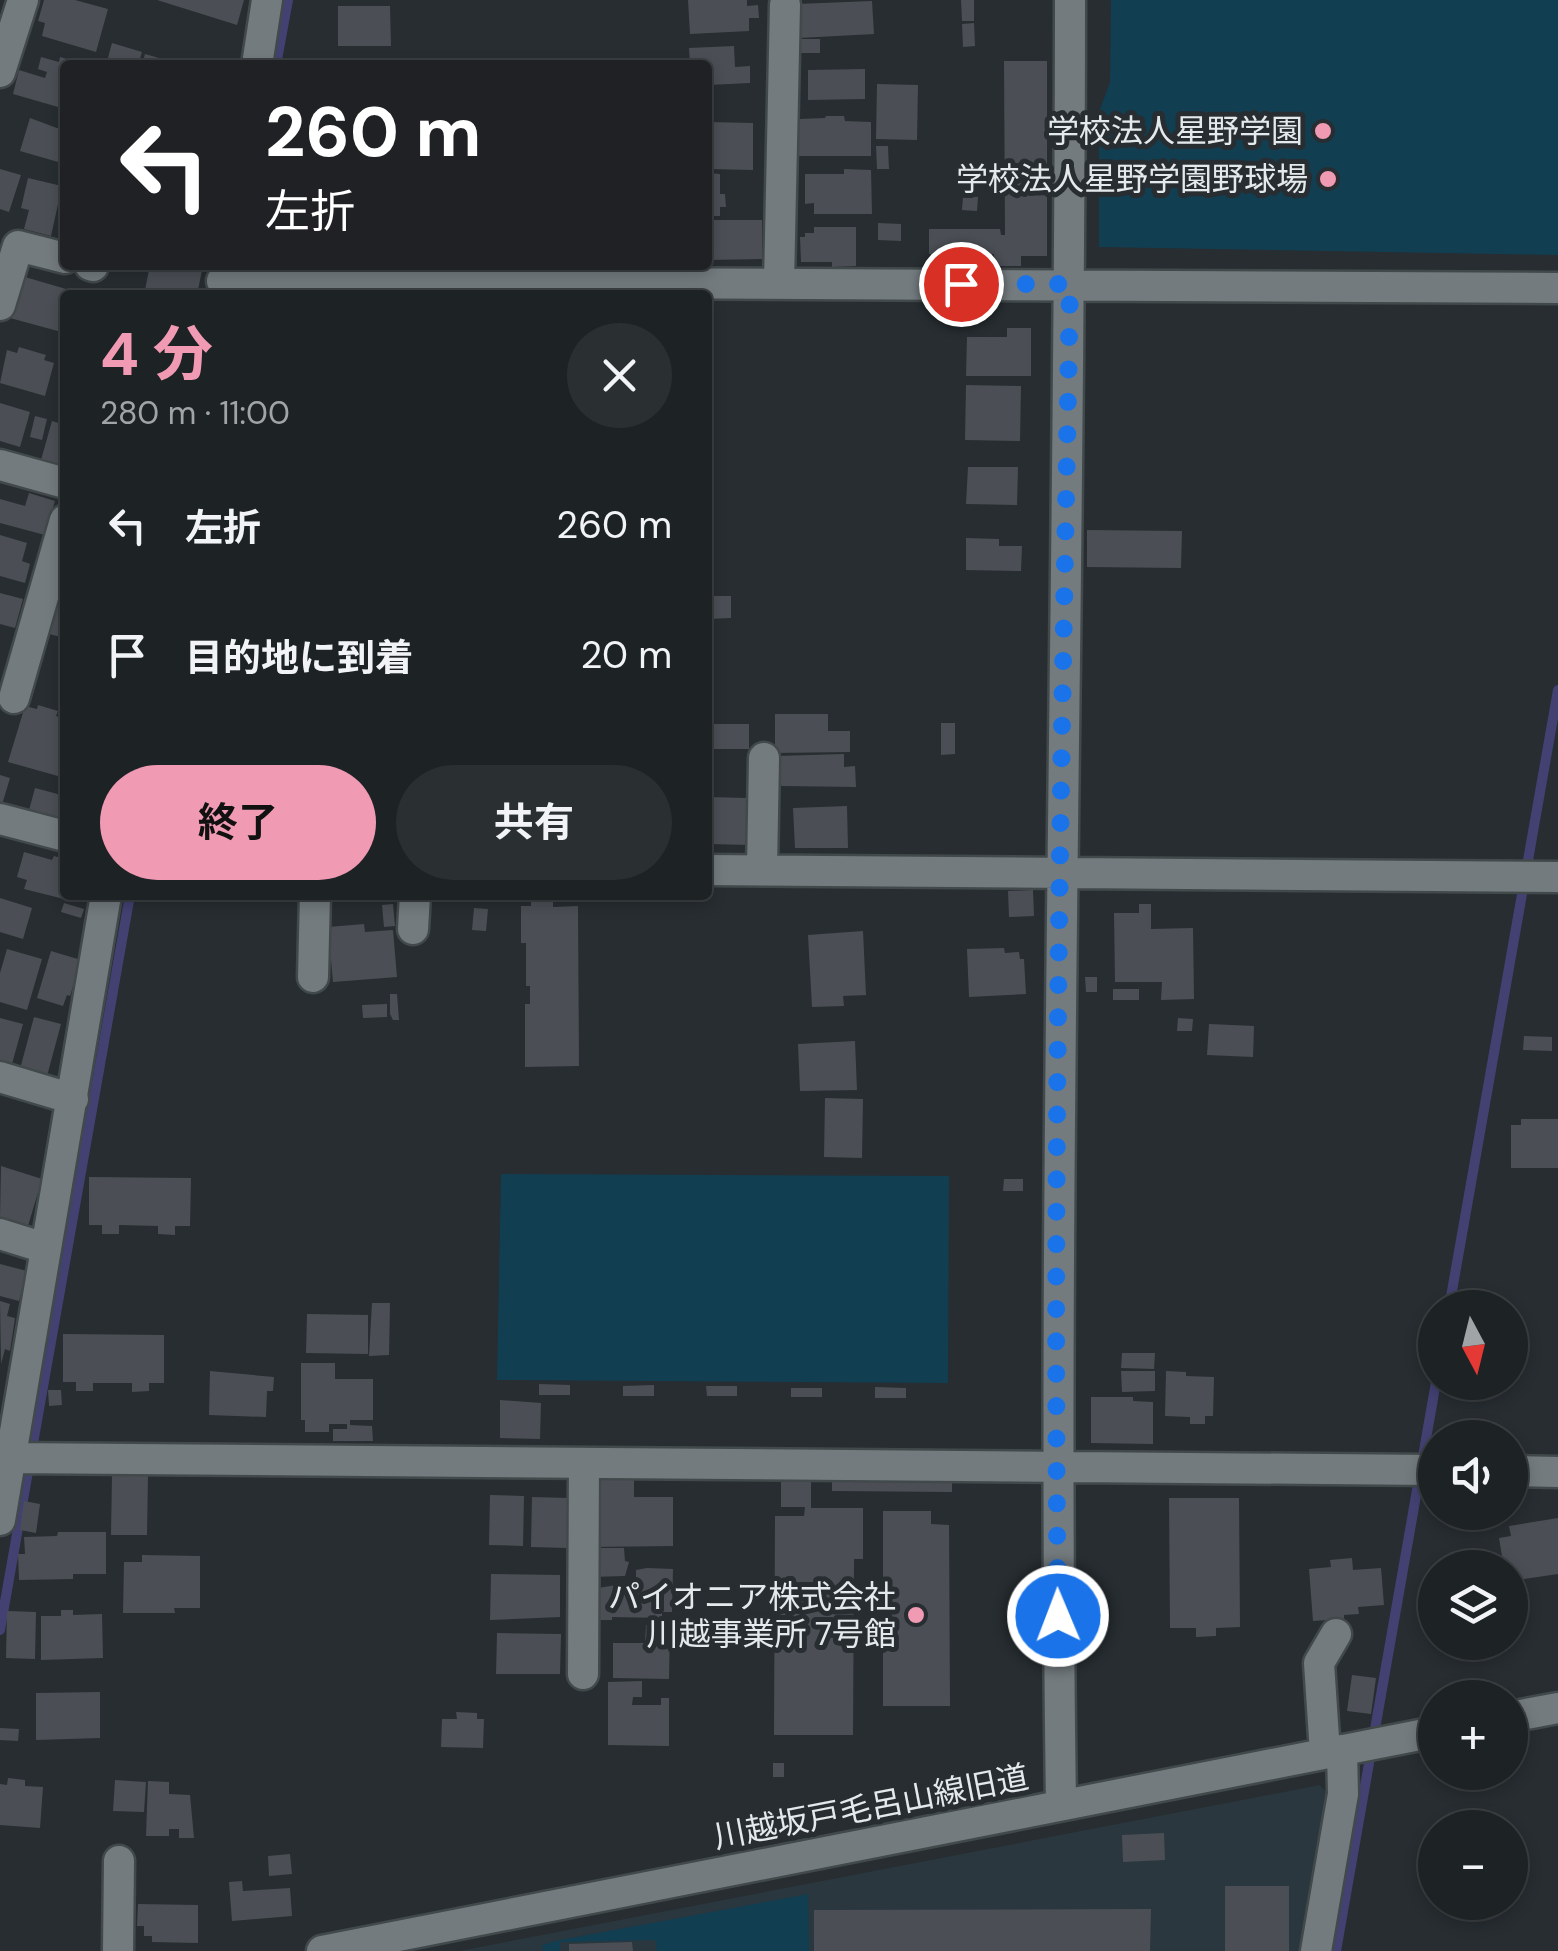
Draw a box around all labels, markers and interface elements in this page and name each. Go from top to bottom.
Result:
text: 260 m [265,87,481,178]
icon: left [100,100,230,230]
place label: 学校法人星野学園 [1047,110,1303,152]
marker: 学校法人星野学園 [1312,120,1334,142]
place label: 学校法人星野学園野球場 [956,158,1308,200]
marker: 学校法人星野学園野球場 [1317,168,1339,190]
text: 左折 [265,182,355,241]
pin [919,242,1004,327]
icon: arrive [934,257,989,312]
text: 4 分 [100,315,213,394]
button: close [567,323,672,428]
text: 280 m · 11:00 [100,392,290,434]
icon: left [100,498,155,553]
text: 260 m [556,500,672,550]
text: 左折 [185,503,261,553]
icon: arrive [100,628,155,683]
text: 20 m [581,630,672,680]
text: 目的地に到着 [185,633,413,683]
button: 終了 [100,765,376,880]
button: 共有 [396,765,672,880]
north arrow [1418,1290,1528,1400]
map controls [1418,1290,1528,1920]
button: sound [1418,1420,1528,1530]
button: layers [1418,1550,1528,1660]
position arrow [1006,1564,1110,1668]
place label: パイオニア株式会社 川越事業所 7号館 [608,1576,896,1655]
marker: パイオニア株式会社 川越事業所 7号館 [905,1604,927,1626]
button: + [1418,1680,1528,1790]
street label: 川越坂戸毛呂山線旧道 [710,1756,1032,1858]
button: − [1418,1810,1528,1920]

